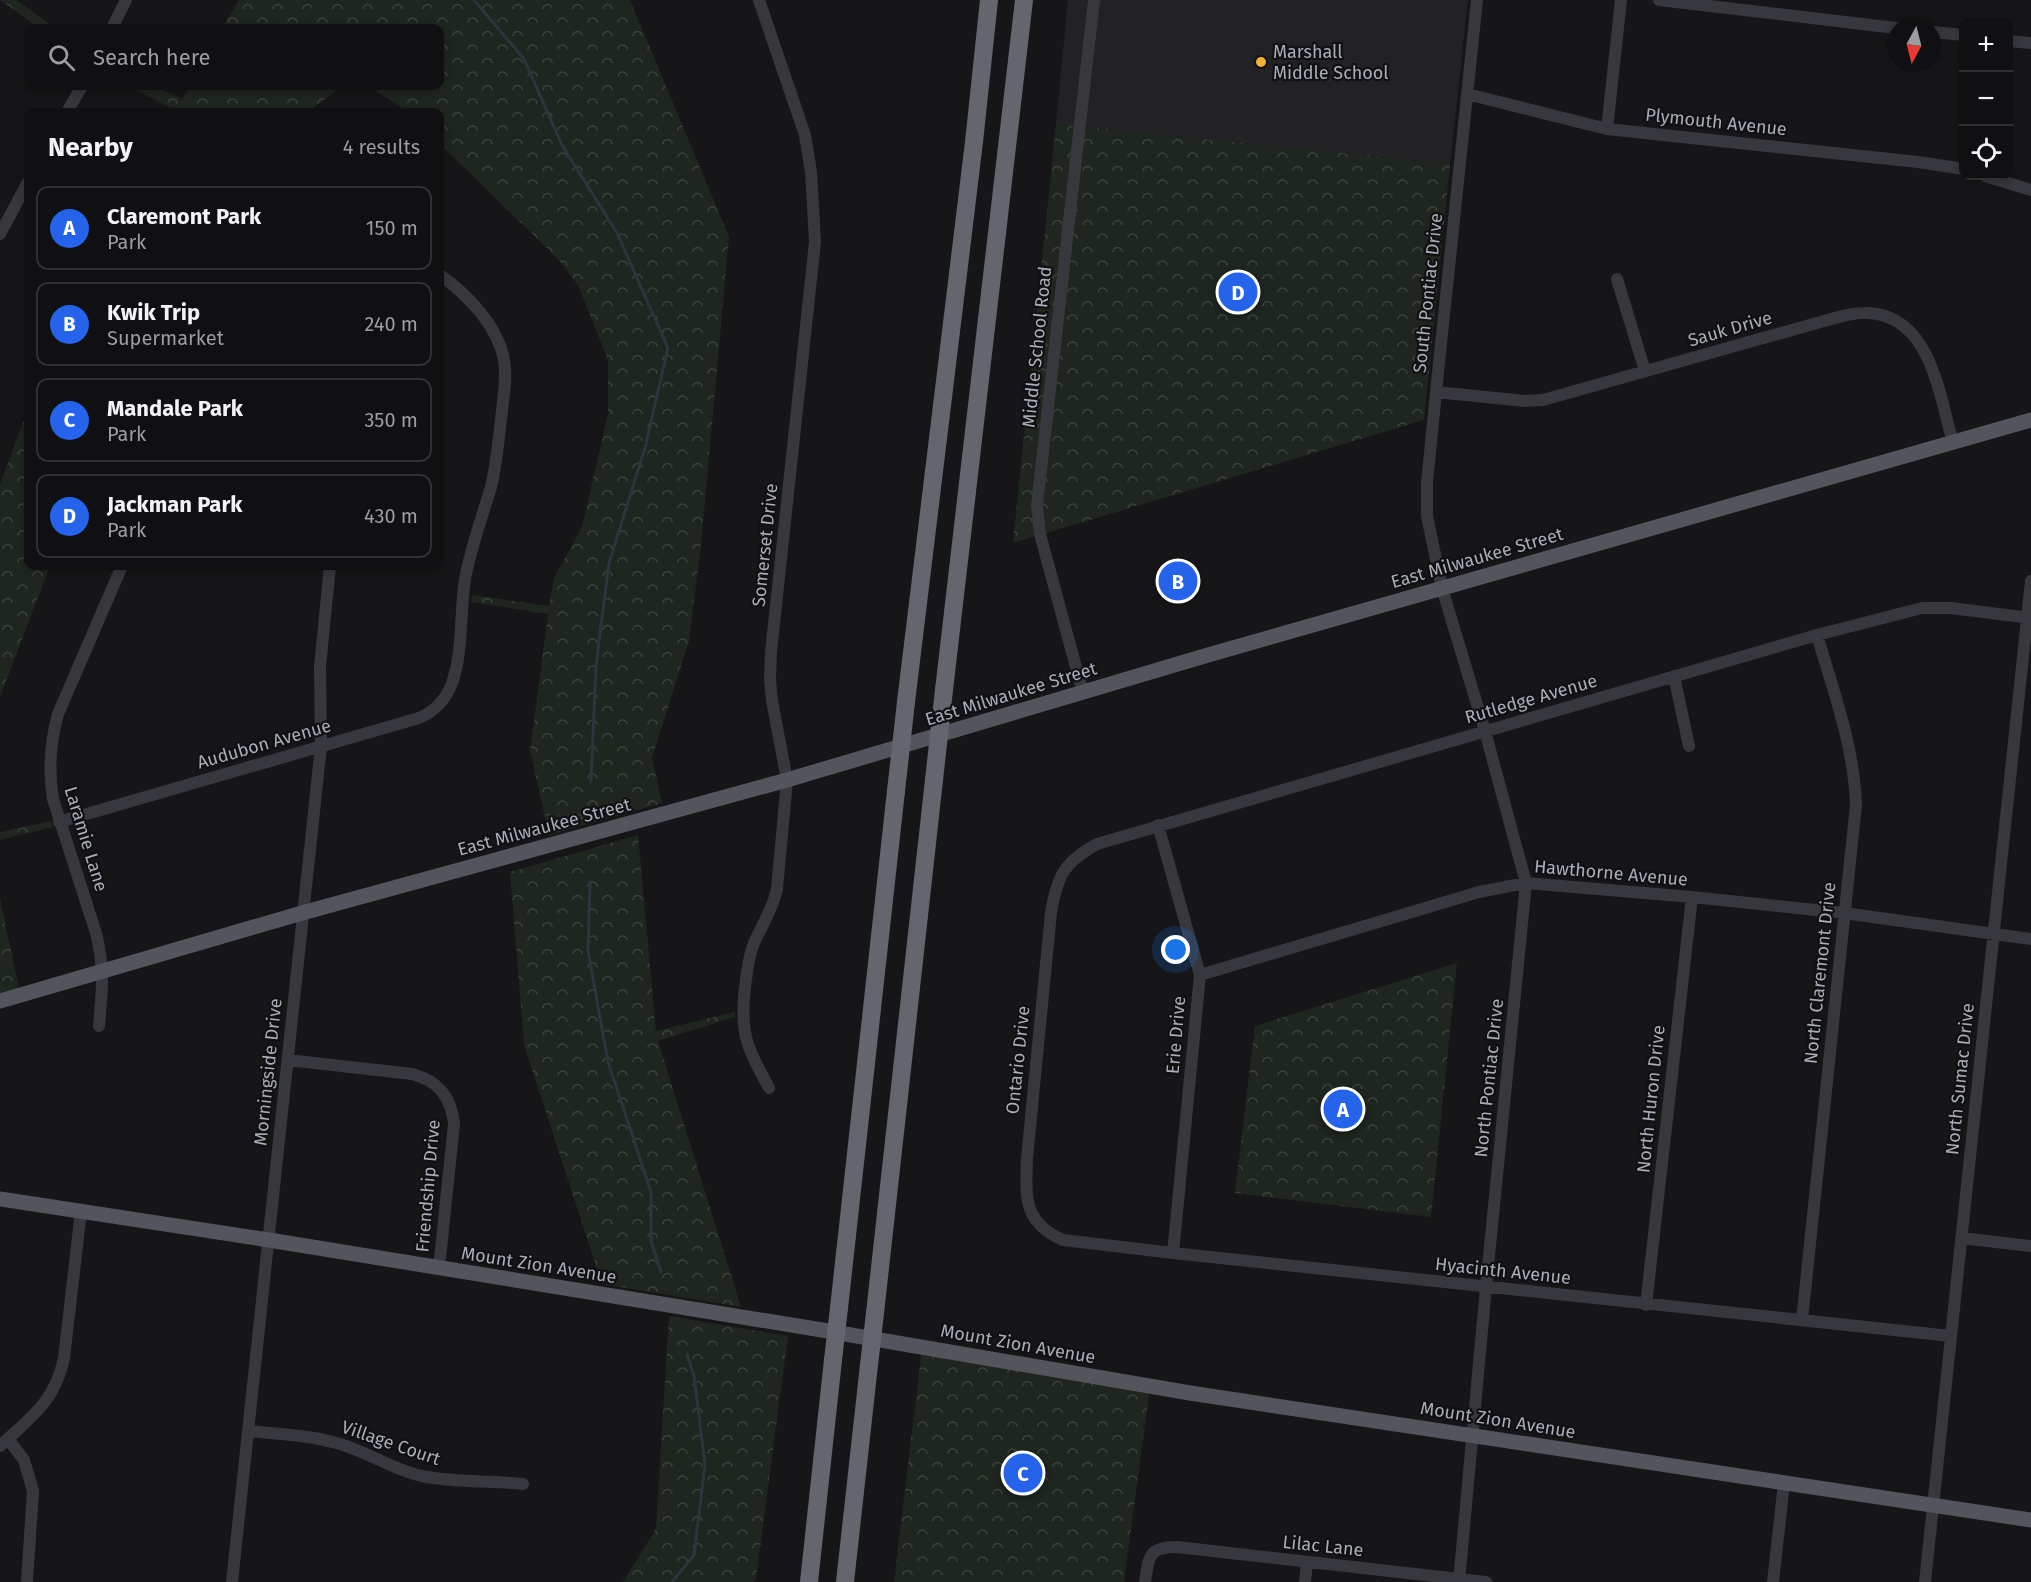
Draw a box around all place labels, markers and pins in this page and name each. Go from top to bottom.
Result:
place label: Marshall Middle School [1273,41,1389,84]
marker: Marshall Middle School [1254,55,1268,69]
pin: D [1218,270,1258,314]
pin: B [1158,558,1198,604]
pin: A [1324,1086,1362,1132]
pin: C [1004,1450,1042,1496]

